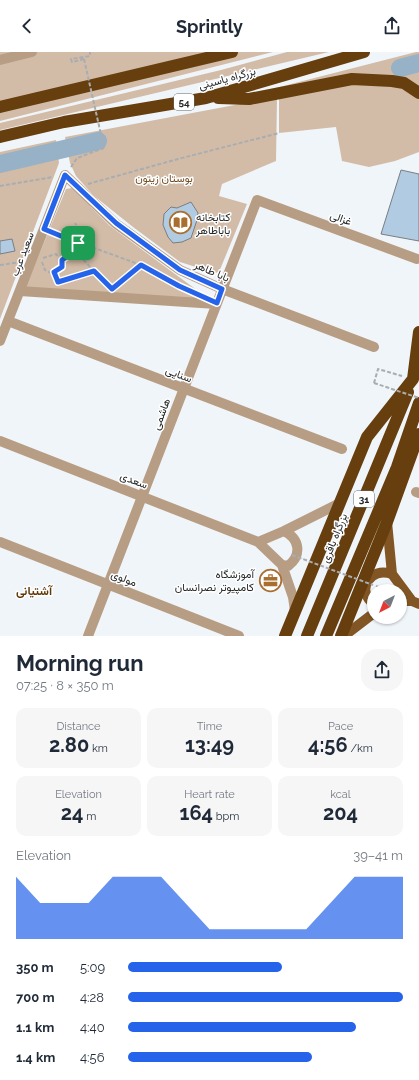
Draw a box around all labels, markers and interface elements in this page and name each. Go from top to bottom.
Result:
icon: back [16,15,38,37]
icon: share [381,15,403,37]
text: Sprintly [176,16,243,37]
street label: بزرگراه یاسینی [197,65,257,92]
road number: 54 [174,94,194,110]
park label: بوستان زیتون [135,172,193,185]
street label: غزالی [328,209,354,228]
library icon: کتابخانه باباطاهر [167,210,193,236]
place label: کتابخانه باباطاهر [195,211,231,237]
pin [61,226,95,260]
street label: سعید عرب [8,230,37,278]
icon: arrive [67,232,89,254]
street label: بابا طاهر [191,258,231,285]
street label: سنایی [164,364,194,386]
street label: هاشمی [150,396,174,432]
street label: سعدی [118,469,150,492]
road number: 31 [354,491,374,507]
street label: بزرگراه باقری [319,512,350,565]
office icon: آموزشگاه کامپیوتر نصرانسان [257,567,283,593]
street label: مولوی [109,568,139,589]
place label: آموزشگاه کامپیوتر نصرانسان [175,568,255,595]
district label: آشتیانی [16,584,53,598]
north arrow [367,584,407,624]
map controls [367,584,407,624]
button: share [361,649,403,691]
text: Morning run [16,650,144,676]
text: 07:25 · 8 × 350 m [16,678,114,693]
text: Distance [56,720,101,733]
text: Time [197,720,222,733]
text: Pace [328,720,353,733]
text: 2.80 [49,733,89,757]
text: 13:49 [185,733,234,757]
text: 4:56 [308,733,348,757]
text: km [89,742,108,755]
text: /km [348,742,373,755]
text: Elevation [55,788,102,801]
text: Heart rate [184,788,235,801]
text: kcal [330,788,351,801]
text: 24 [61,801,83,825]
text: 164 [180,801,213,825]
text: 204 [323,801,358,825]
text: m [83,810,96,823]
text: bpm [213,810,239,823]
text: Elevation [16,848,71,863]
text: 39–41 m [353,848,403,863]
text: 350 m [16,960,54,975]
text: 5:09 [80,960,105,975]
text: 700 m [16,990,54,1005]
text: 4:28 [80,990,104,1005]
text: 1.1 km [16,1020,54,1035]
text: 4:40 [80,1020,105,1035]
text: 1.4 km [16,1050,55,1065]
text: 4:56 [80,1050,104,1065]

